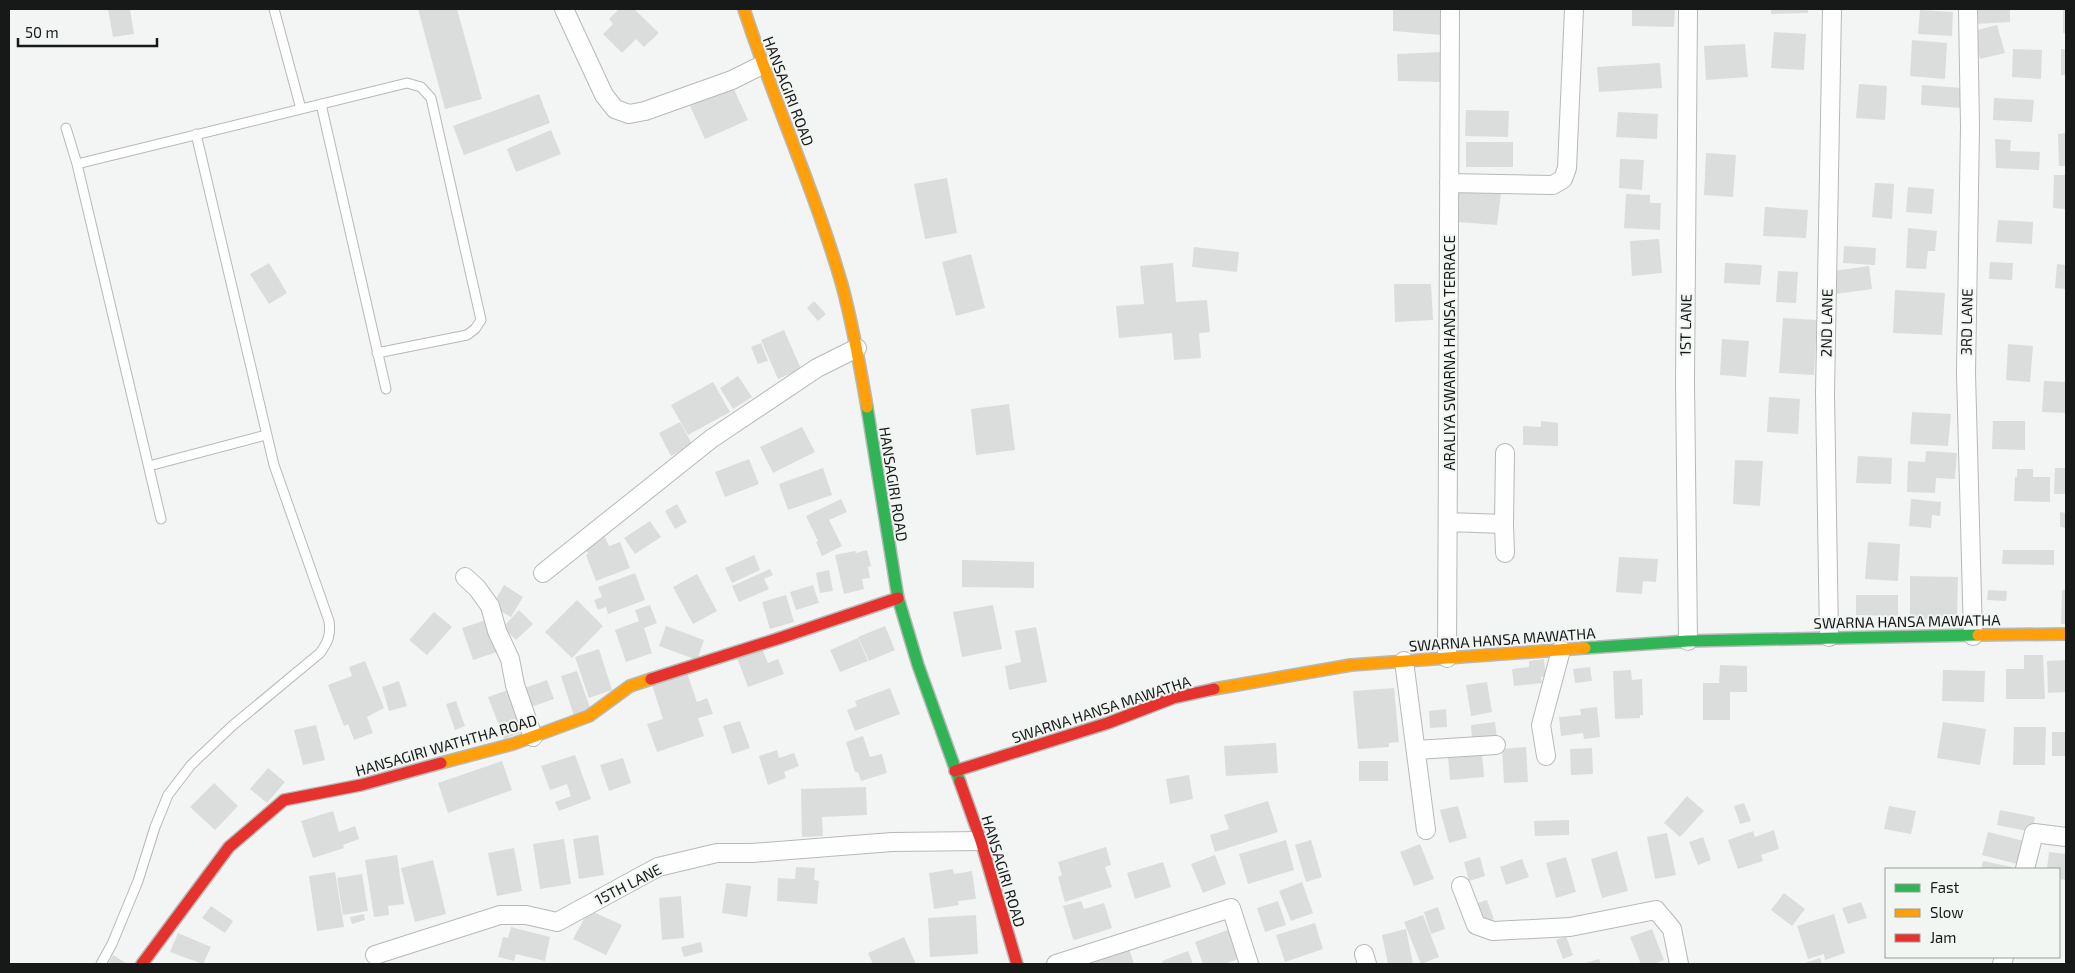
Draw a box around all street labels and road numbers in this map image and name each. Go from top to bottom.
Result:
street label: HANSAGIRI ROAD [760,34,818,148]
street label: ARALIYA SWARNA HANSA TERRACE [1440,235,1458,471]
street label: 3RD LANE [1956,288,1976,356]
street label: 2ND LANE [1816,289,1836,357]
street label: 1ST LANE [1675,294,1695,356]
street label: HANSAGIRI ROAD [876,425,912,543]
street label: SWARNA HANSA MAWATHA [1813,610,2001,632]
street label: SWARNA HANSA MAWATHA [1408,623,1597,655]
street label: SWARNA HANSA MAWATHA [1009,671,1193,746]
street label: HANSAGIRI WATHTHA ROAD [353,710,539,780]
street label: HANSAGIRI ROAD [978,813,1030,929]
street label: 15TH LANE [592,860,664,908]

